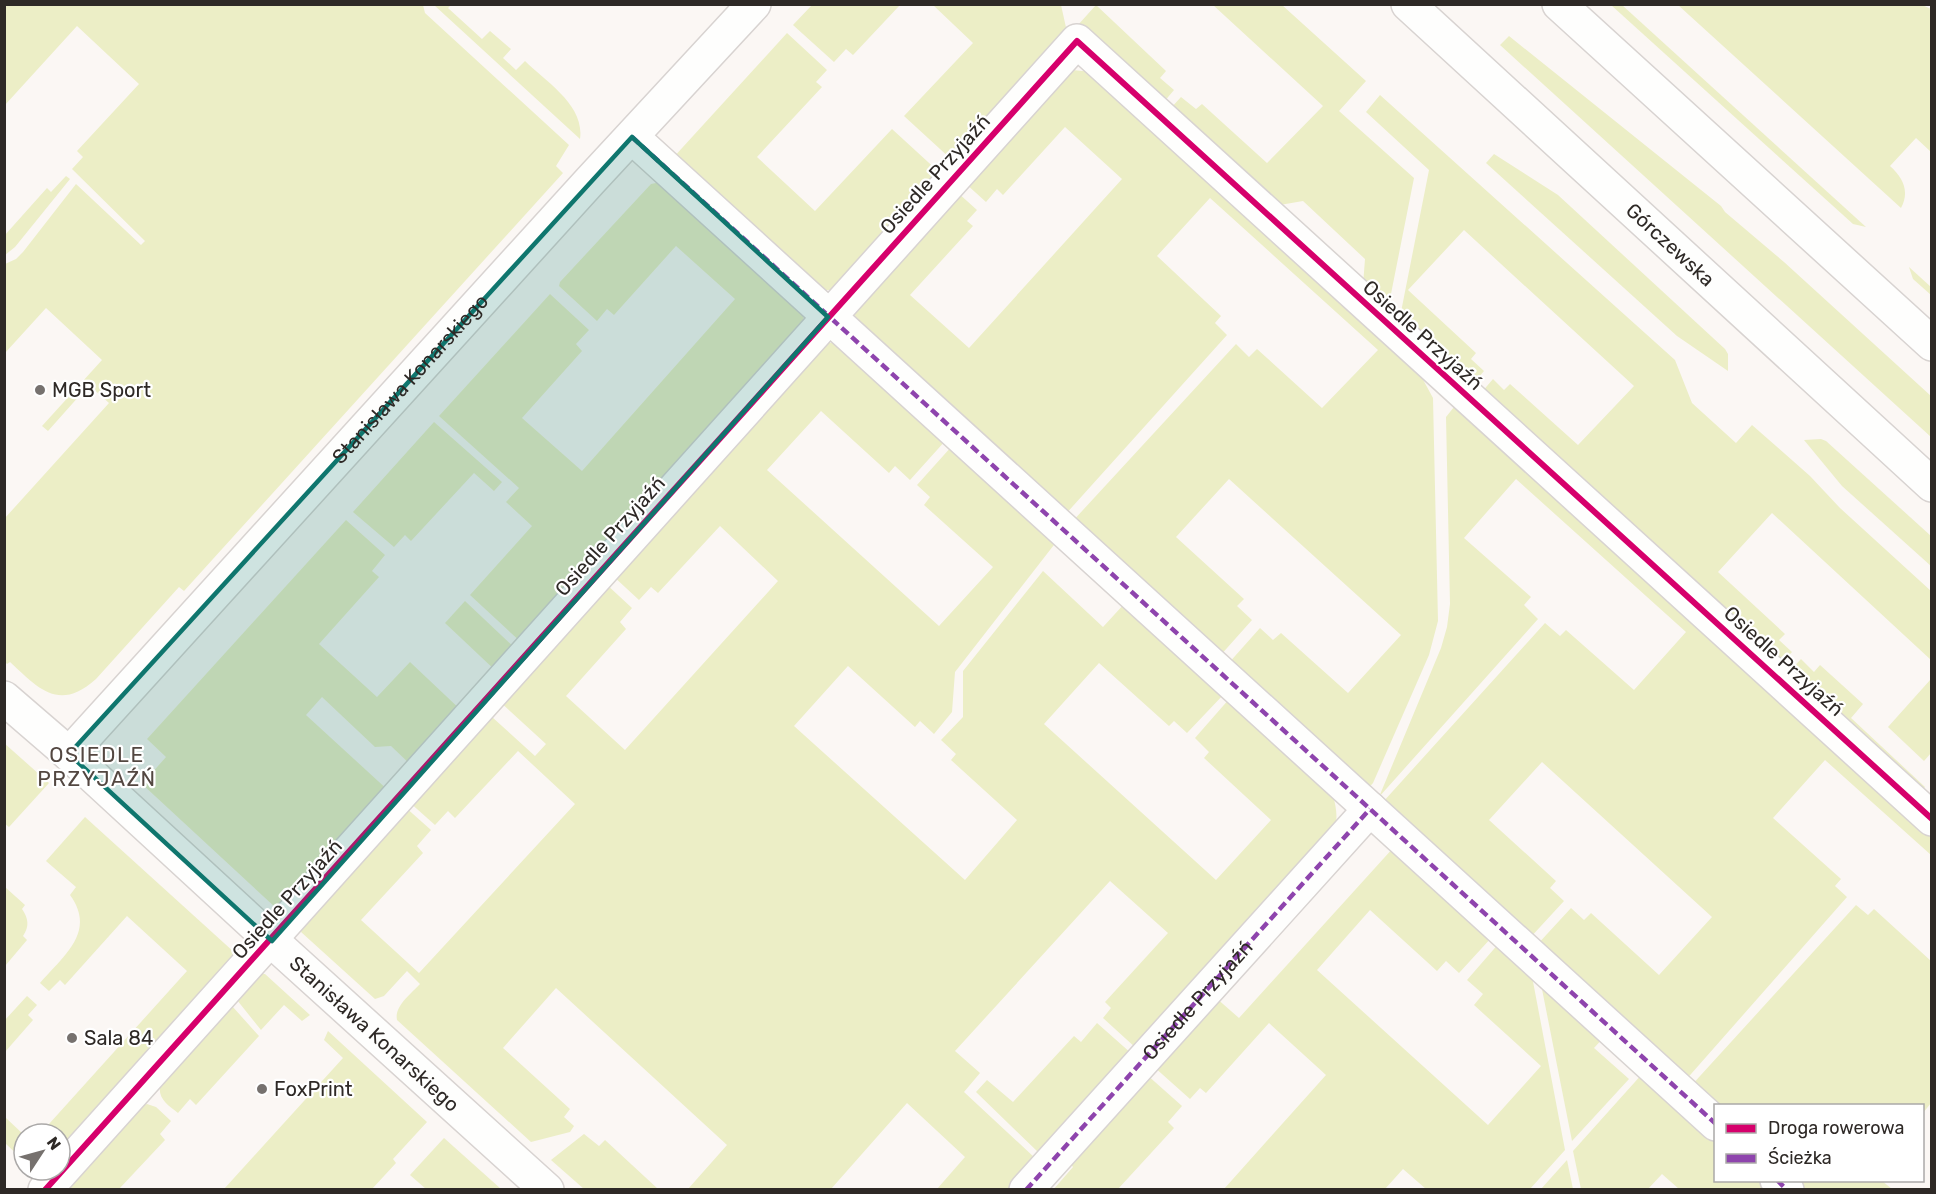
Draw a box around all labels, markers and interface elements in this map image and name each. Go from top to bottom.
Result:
street label: Osiedle Przyjaźń [875,109,995,239]
street label: Górczewska [1621,198,1720,291]
street label: Osiedle Przyjaźń [1358,275,1488,395]
street label: Stanisława Konarskiego [327,289,493,469]
place label: MGB Sport [52,378,151,402]
marker: MGB Sport [33,383,47,397]
street label: Osiedle Przyjaźń [550,471,670,601]
street label: Osiedle Przyjaźń [1719,601,1849,721]
district label: OSIEDLE PRZYJAŹŃ [37,742,157,791]
street label: Osiedle Przyjaźń [227,834,347,964]
street label: Osiedle Przyjaźń [1137,935,1258,1065]
street label: Stanisława Konarskiego [285,951,464,1117]
place label: Sala 84 [84,1026,153,1050]
marker: Sala 84 [65,1031,79,1045]
place label: FoxPrint [274,1077,353,1101]
marker: FoxPrint [255,1082,269,1096]
legend [1714,1104,1924,1182]
text: Droga rowerowa [1768,1117,1904,1139]
north arrow [12,1122,72,1182]
text: N [43,1133,65,1154]
text: Ścieżka [1768,1147,1832,1169]

